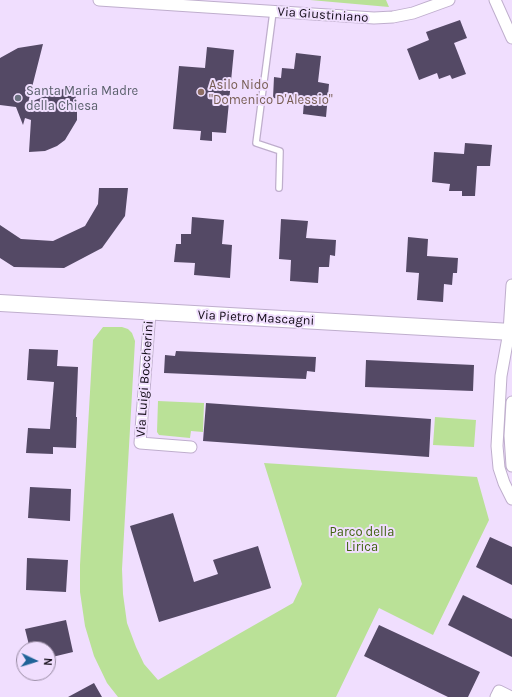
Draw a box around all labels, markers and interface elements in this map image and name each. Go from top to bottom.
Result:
street label: Via Giustiniano [277,4,369,26]
place label: Asilo Nido "Domenico D'Alessio" [209,77,333,108]
place label: Santa Maria Madre della Chiesa [26,83,138,114]
marker: Asilo Nido "Domenico D'Alessio" [196,87,206,97]
marker: Santa Maria Madre della Chiesa [13,93,23,103]
street label: Via Pietro Mascagni [197,307,315,329]
street label: Via Luigi Boccherini [133,320,157,438]
park label: Parco della Lirica [330,524,394,555]
north arrow [16,641,56,681]
text: N [41,657,54,666]

